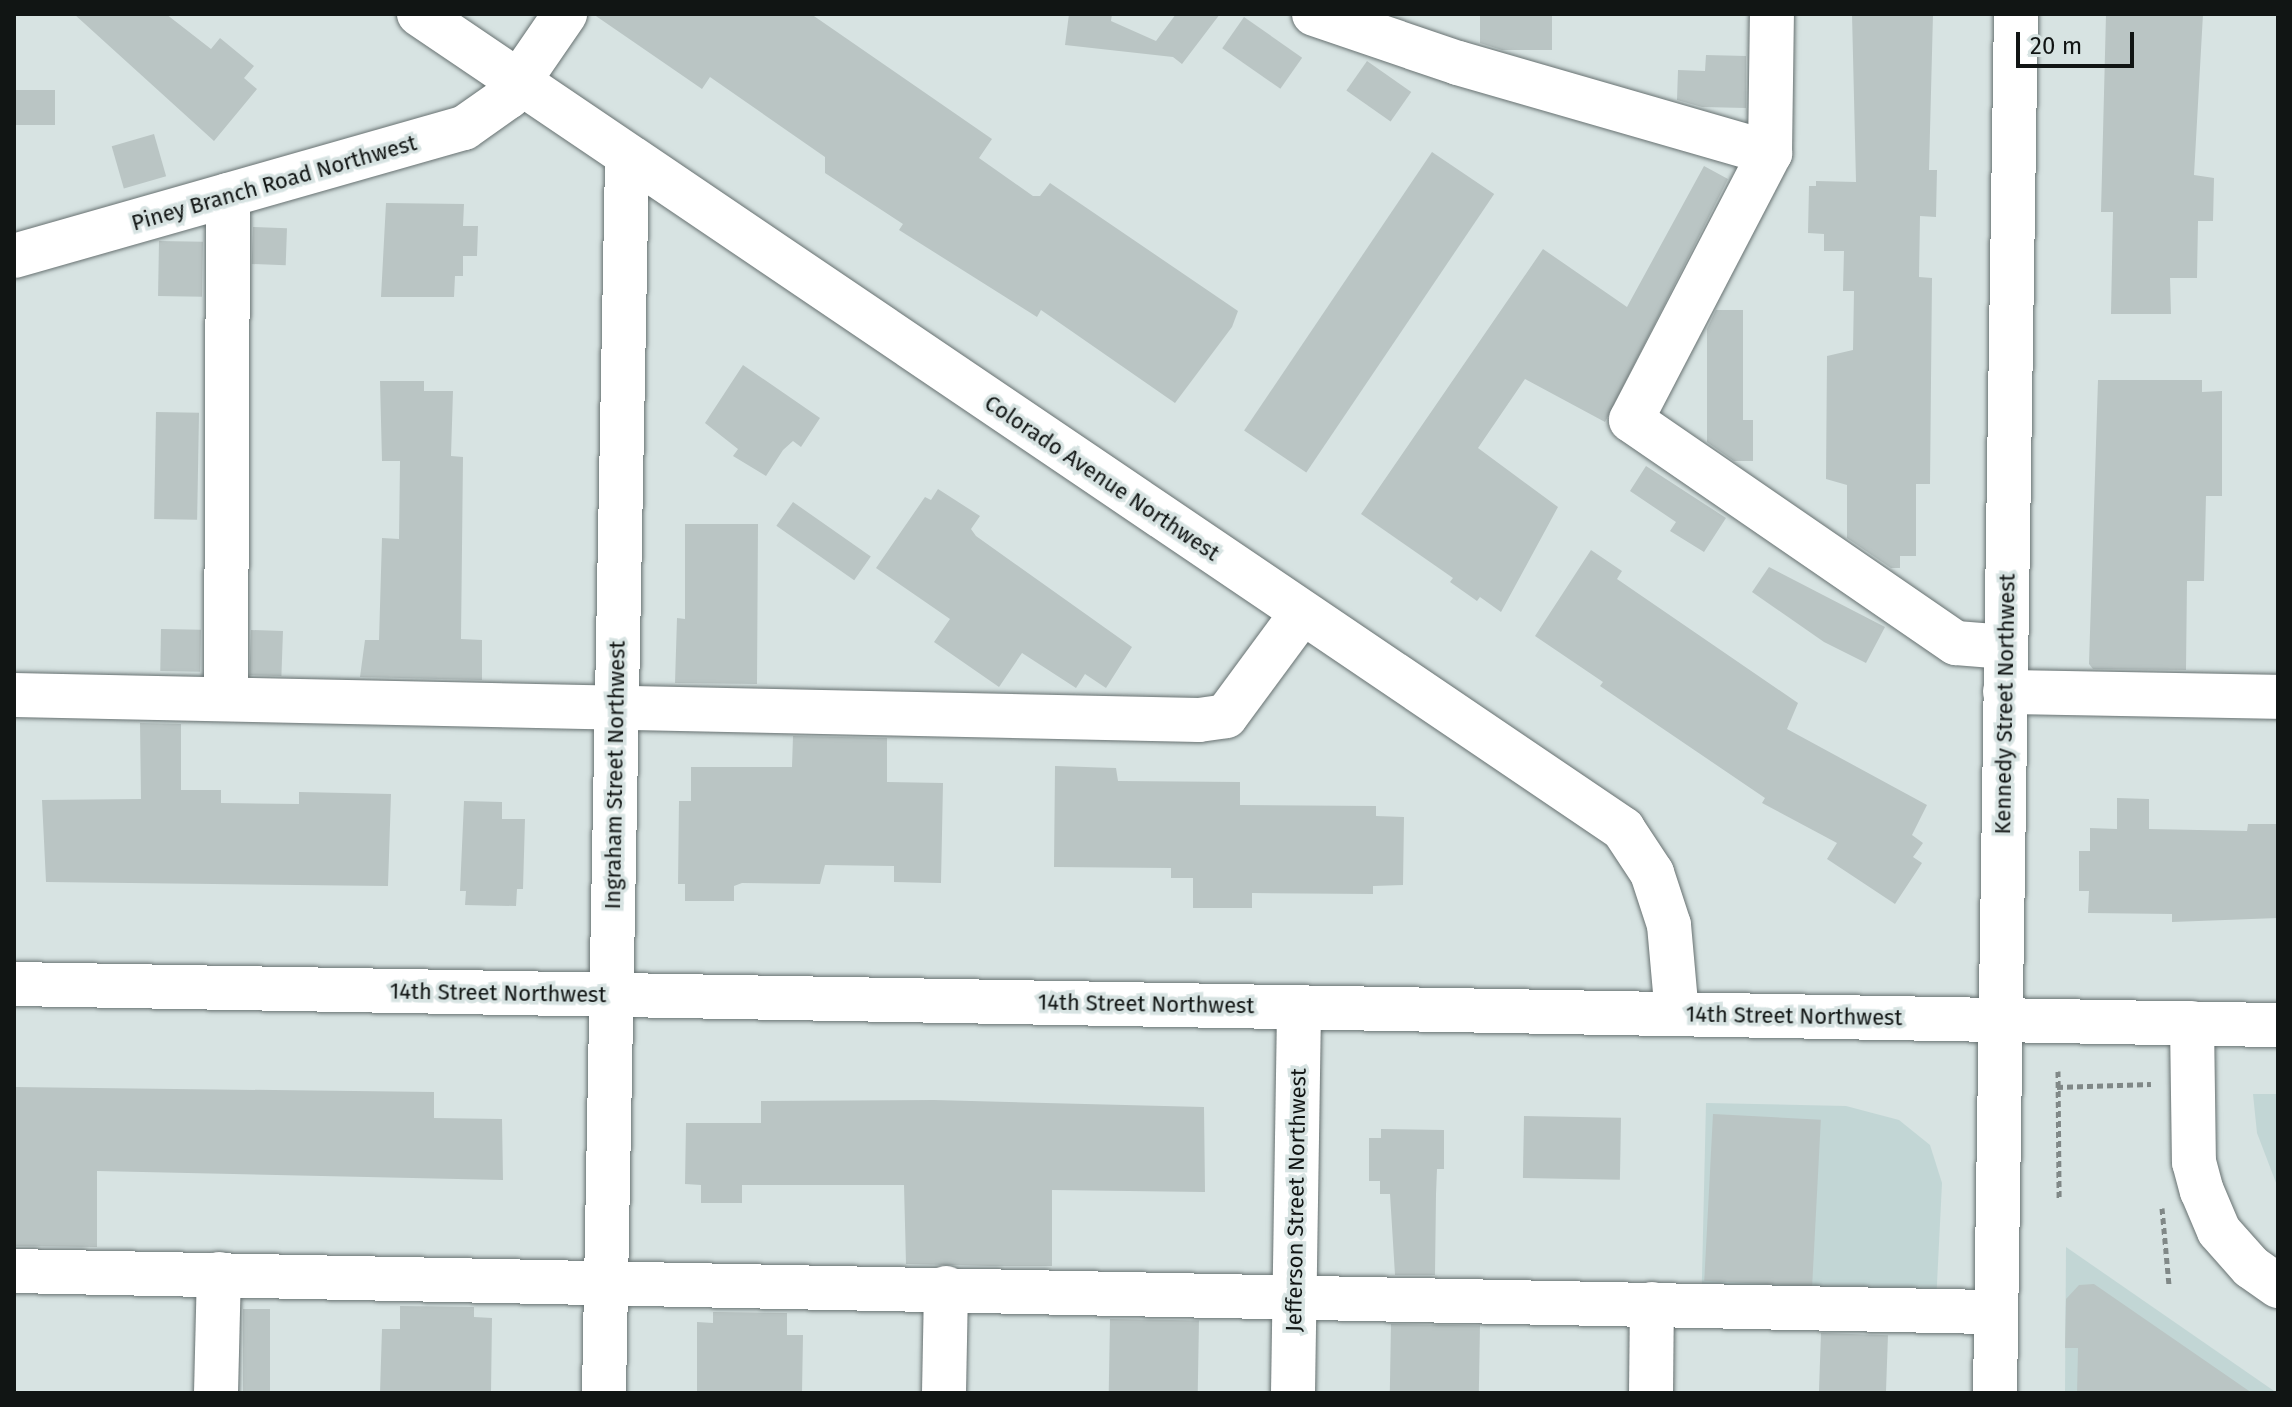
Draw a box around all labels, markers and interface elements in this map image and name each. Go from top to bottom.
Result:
scale bar [2020,16,2138,66]
text: 20 m [2030,32,2082,60]
street label: Piney Branch Road Northwest [128,130,420,236]
street label: Colorado Avenue Northwest [980,389,1224,567]
street label: Kennedy Street Northwest [1990,573,2020,835]
street label: Ingraham Street Northwest [599,640,631,910]
street label: 14th Street Northwest [389,978,607,1008]
street label: 14th Street Northwest [1037,989,1255,1019]
street label: 14th Street Northwest [1685,1001,1903,1031]
street label: Jefferson Street Northwest [1280,1068,1312,1332]

